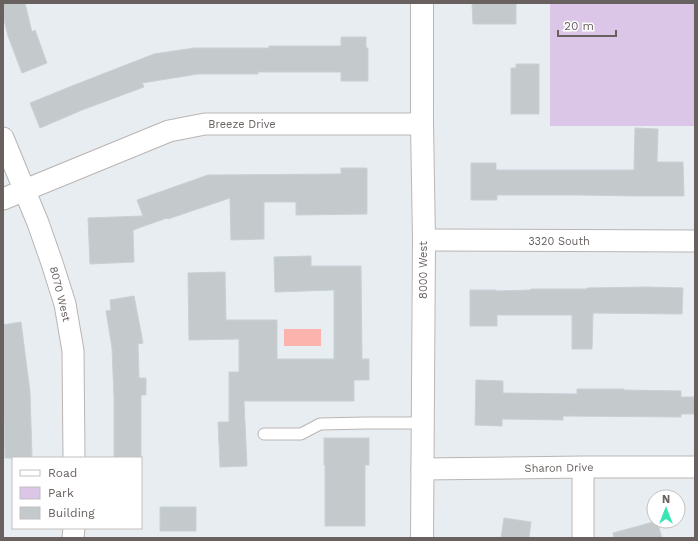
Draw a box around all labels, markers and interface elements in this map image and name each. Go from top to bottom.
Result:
scale bar [558,12,616,38]
text: 20 m [564,19,594,33]
street label: Breeze Drive [208,118,276,131]
street label: 3320 South [528,235,590,248]
street label: 8000 West [417,241,430,299]
street label: 8070 West [47,265,73,323]
legend [12,457,142,529]
street label: Sharon Drive [524,461,594,475]
text: Road [48,466,77,480]
text: Park [48,486,74,500]
north arrow [646,489,686,529]
text: N [662,493,670,506]
text: Building [48,506,95,520]

